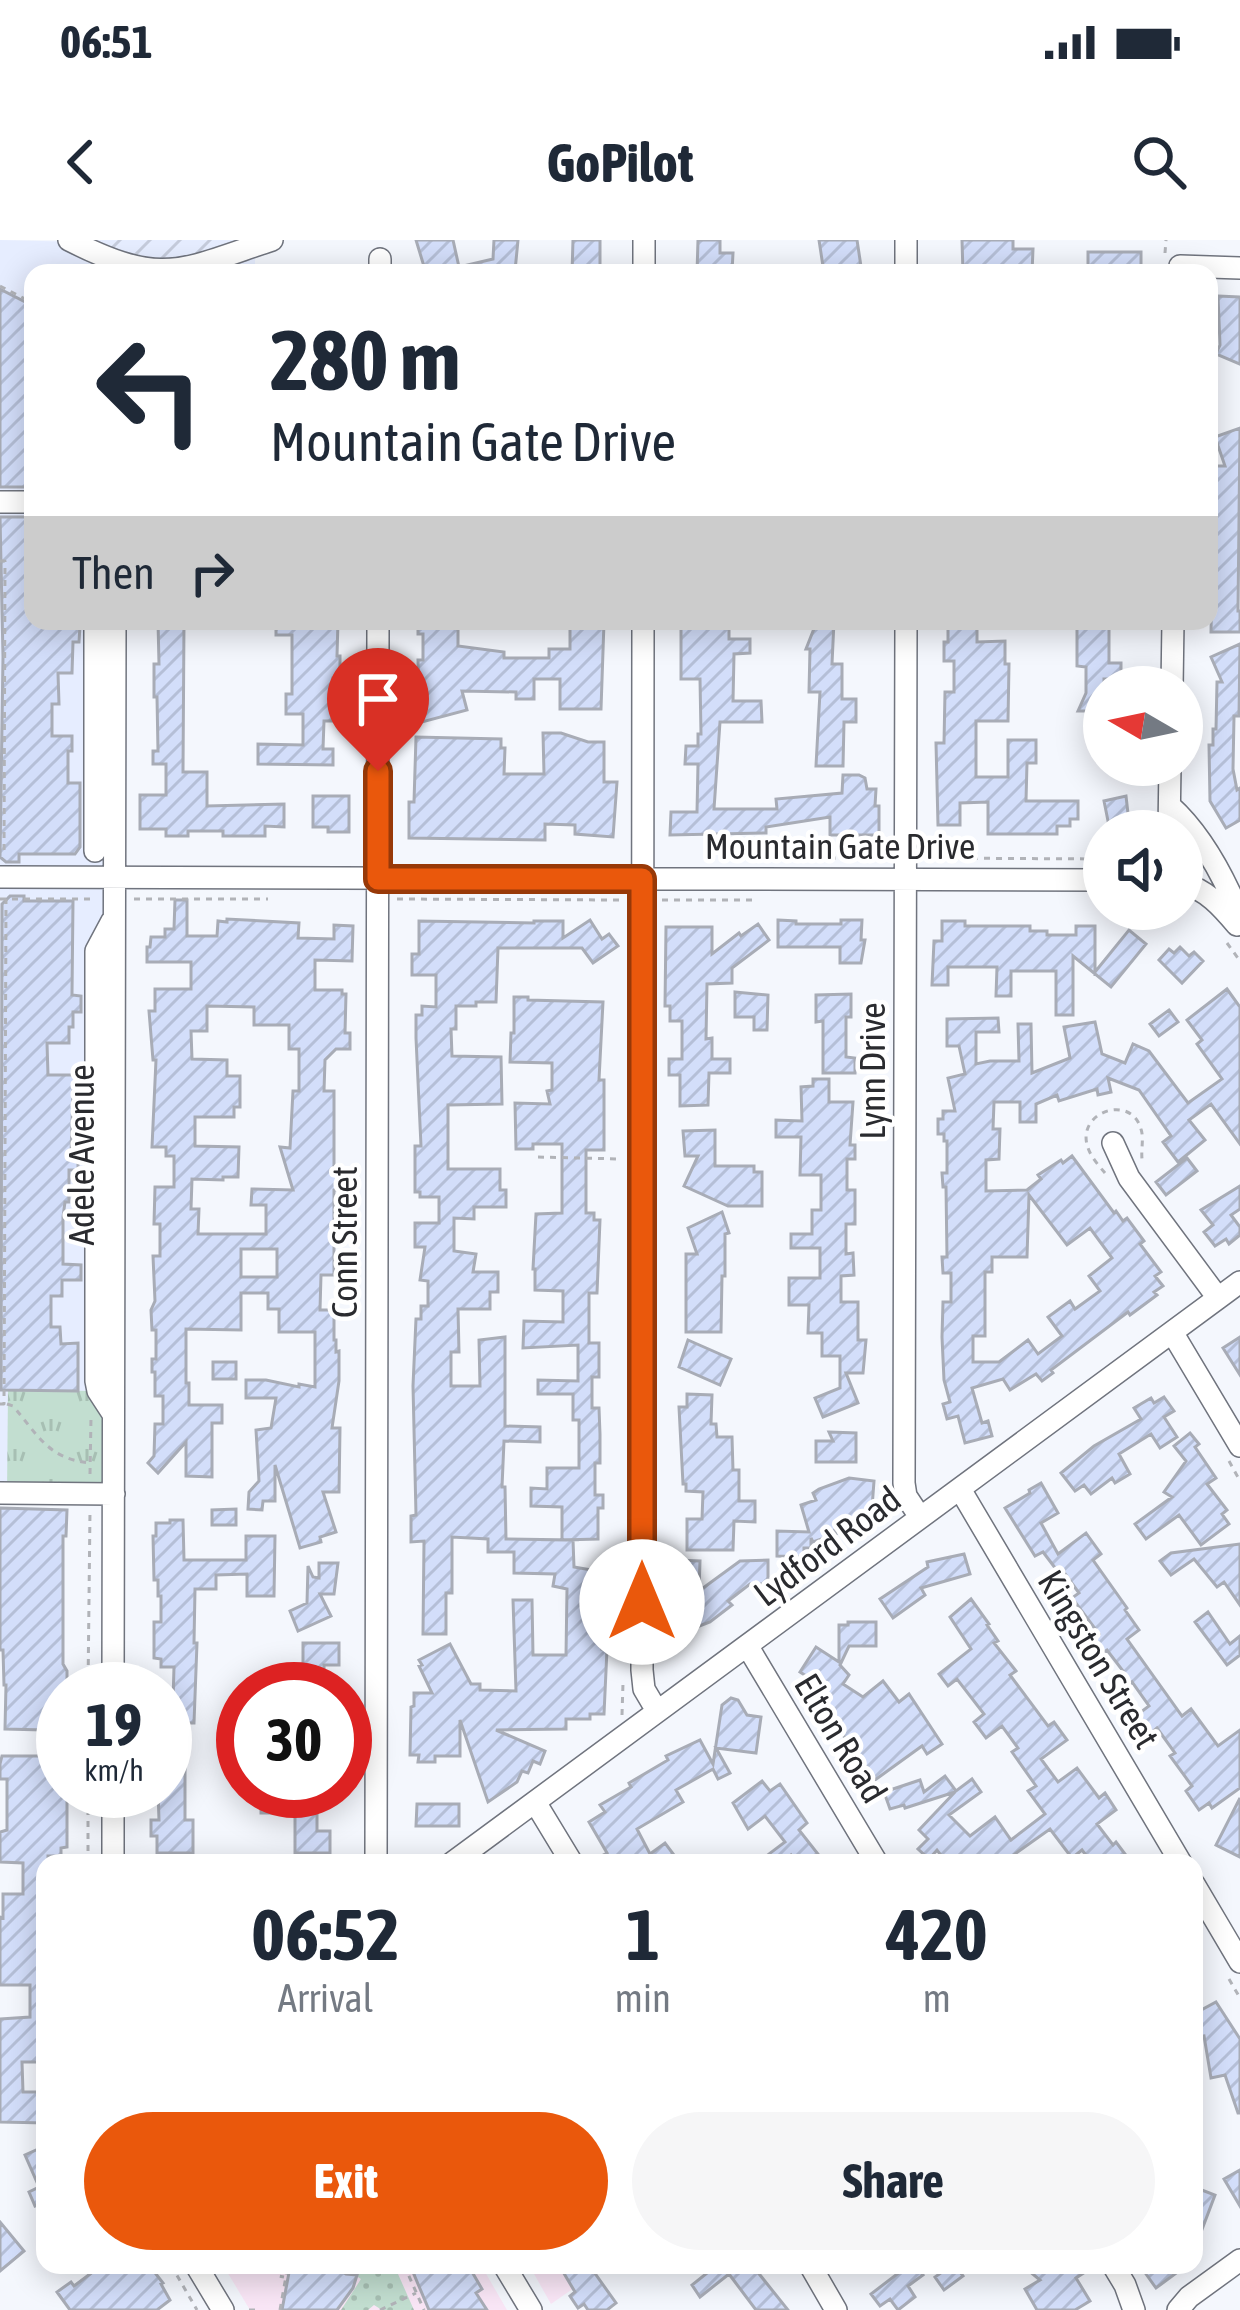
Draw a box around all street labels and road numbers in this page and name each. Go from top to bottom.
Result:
street label: Mountain Gate Drive [705,825,975,867]
street label: Lynn Drive [851,1002,893,1140]
street label: Adele Avenue [60,1064,102,1246]
street label: Conn Street [323,1166,365,1318]
street label: Lydford Road [745,1477,909,1615]
street label: Kingston Street [1030,1563,1168,1755]
street label: Elton Road [786,1666,896,1810]

